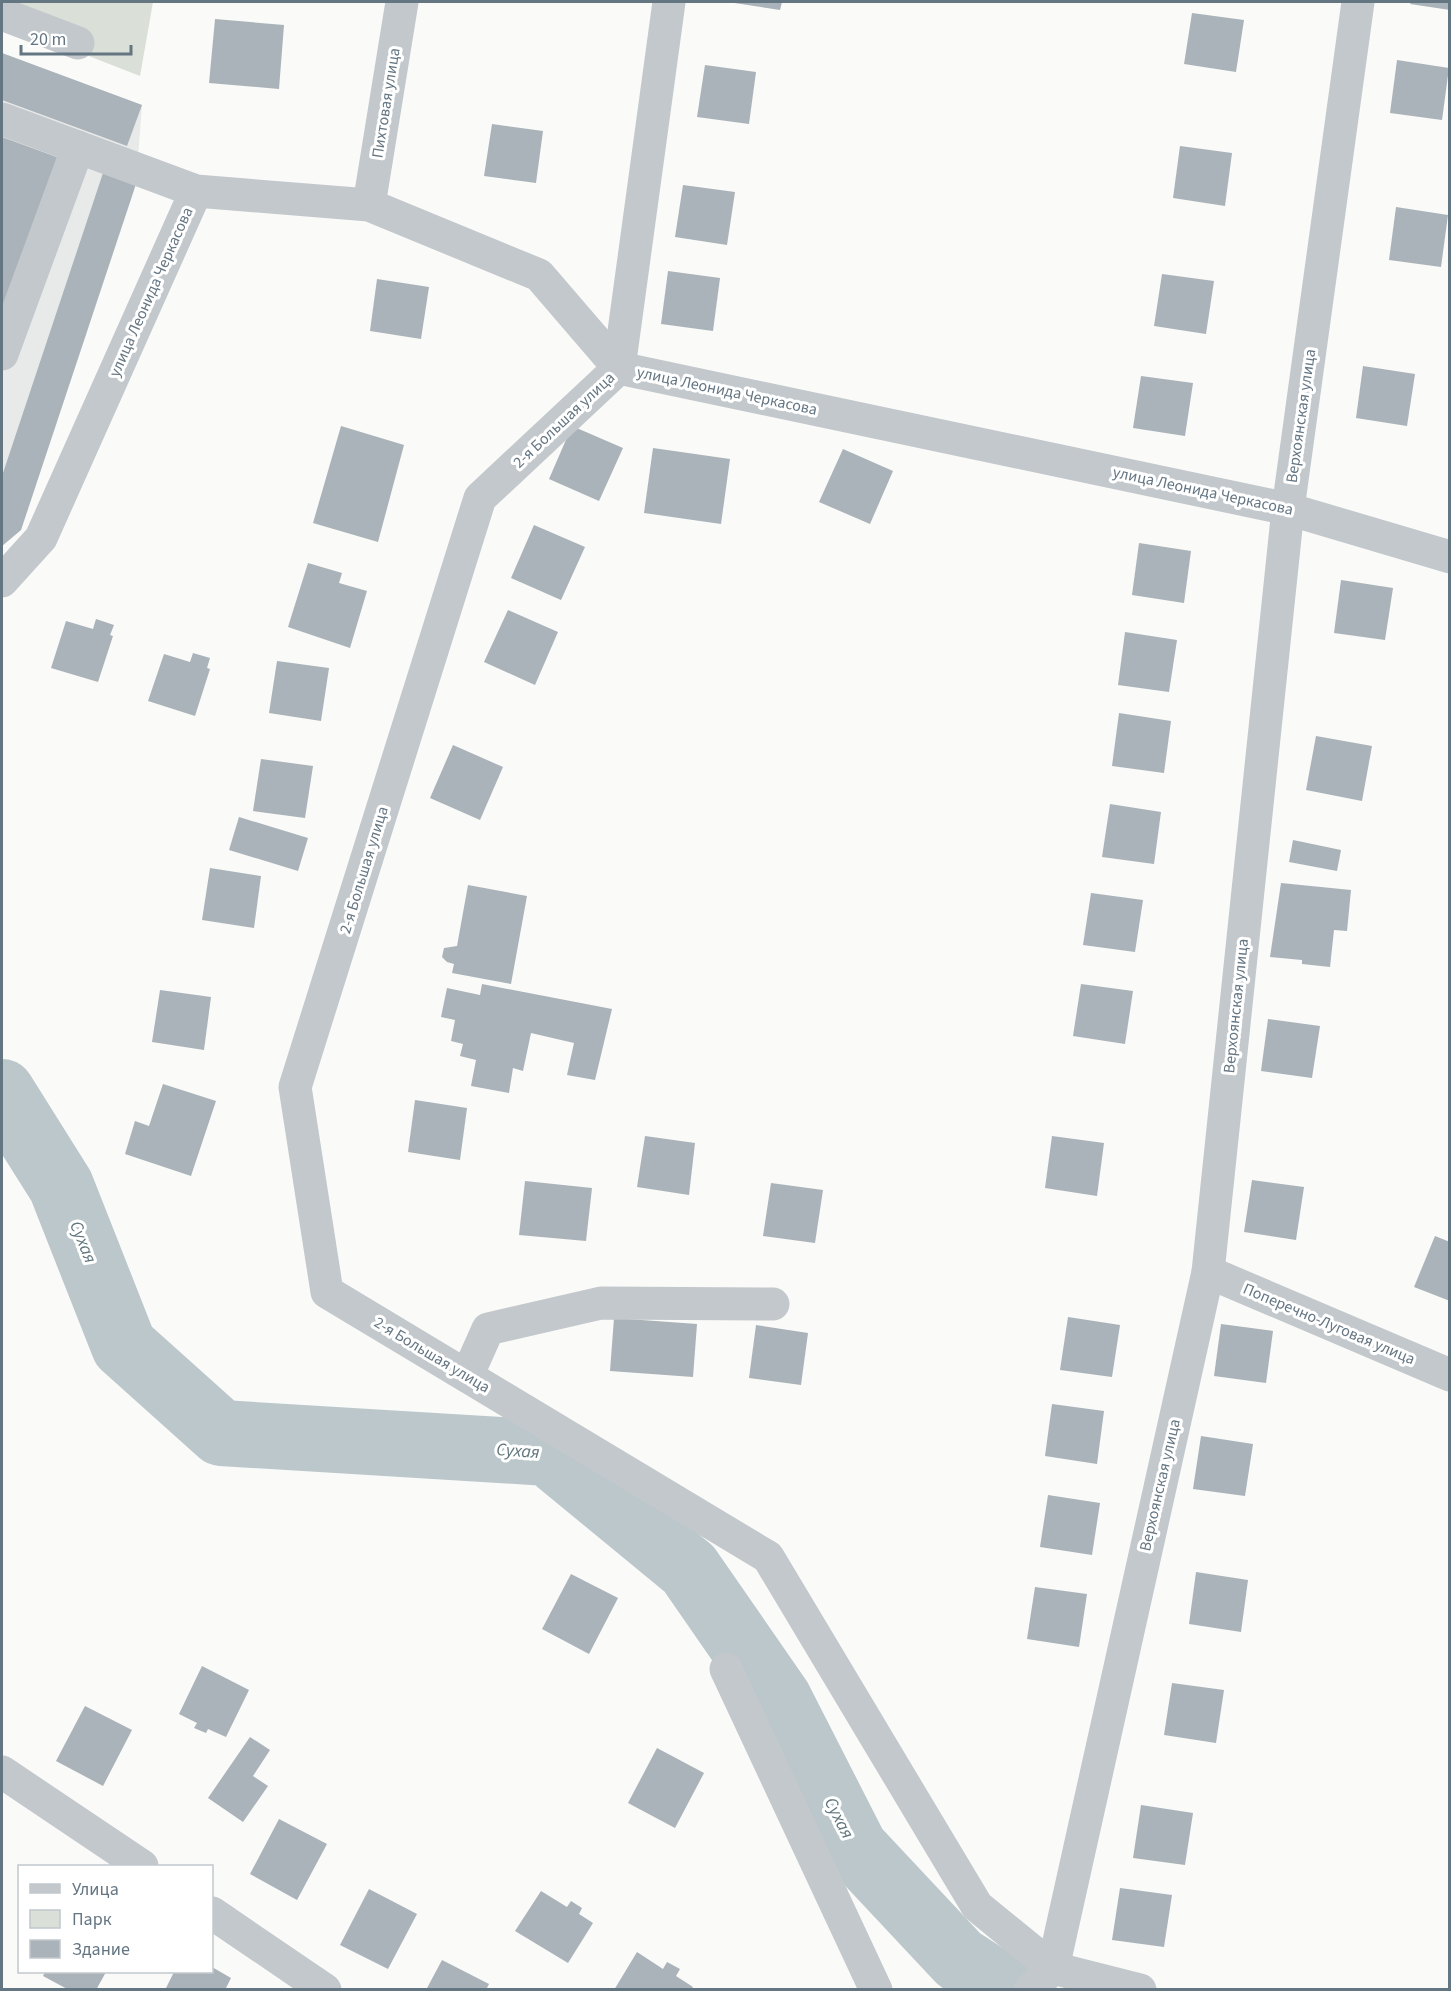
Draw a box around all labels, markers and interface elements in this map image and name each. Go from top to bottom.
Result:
scale bar [21,18,130,56]
text: 20 m [30,27,66,52]
street label: Пихтовая улица [366,46,406,160]
street label: улица Леонида Черкасова [104,204,198,380]
street label: Верхоянская улица [1281,348,1321,484]
street label: улица Леонида Черкасова [635,361,819,421]
street label: 2-я Большая улица [508,367,620,473]
street label: улица Леонида Черкасова [1111,461,1295,521]
street label: 2-я Большая улица [334,804,394,936]
street label: Верхоянская улица [1218,938,1254,1074]
water label: Сухая [63,1217,103,1267]
street label: Поперечно-Луговая улица [1240,1278,1418,1370]
street label: 2-я Большая улица [370,1312,494,1398]
street label: Верхоянская улица [1134,1417,1186,1553]
water label: Сухая [495,1437,541,1465]
water label: Сухая [818,1793,860,1843]
legend [18,1865,213,1973]
text: Улица [72,1877,119,1902]
text: Парк [72,1907,112,1932]
text: Здание [72,1937,130,1962]

